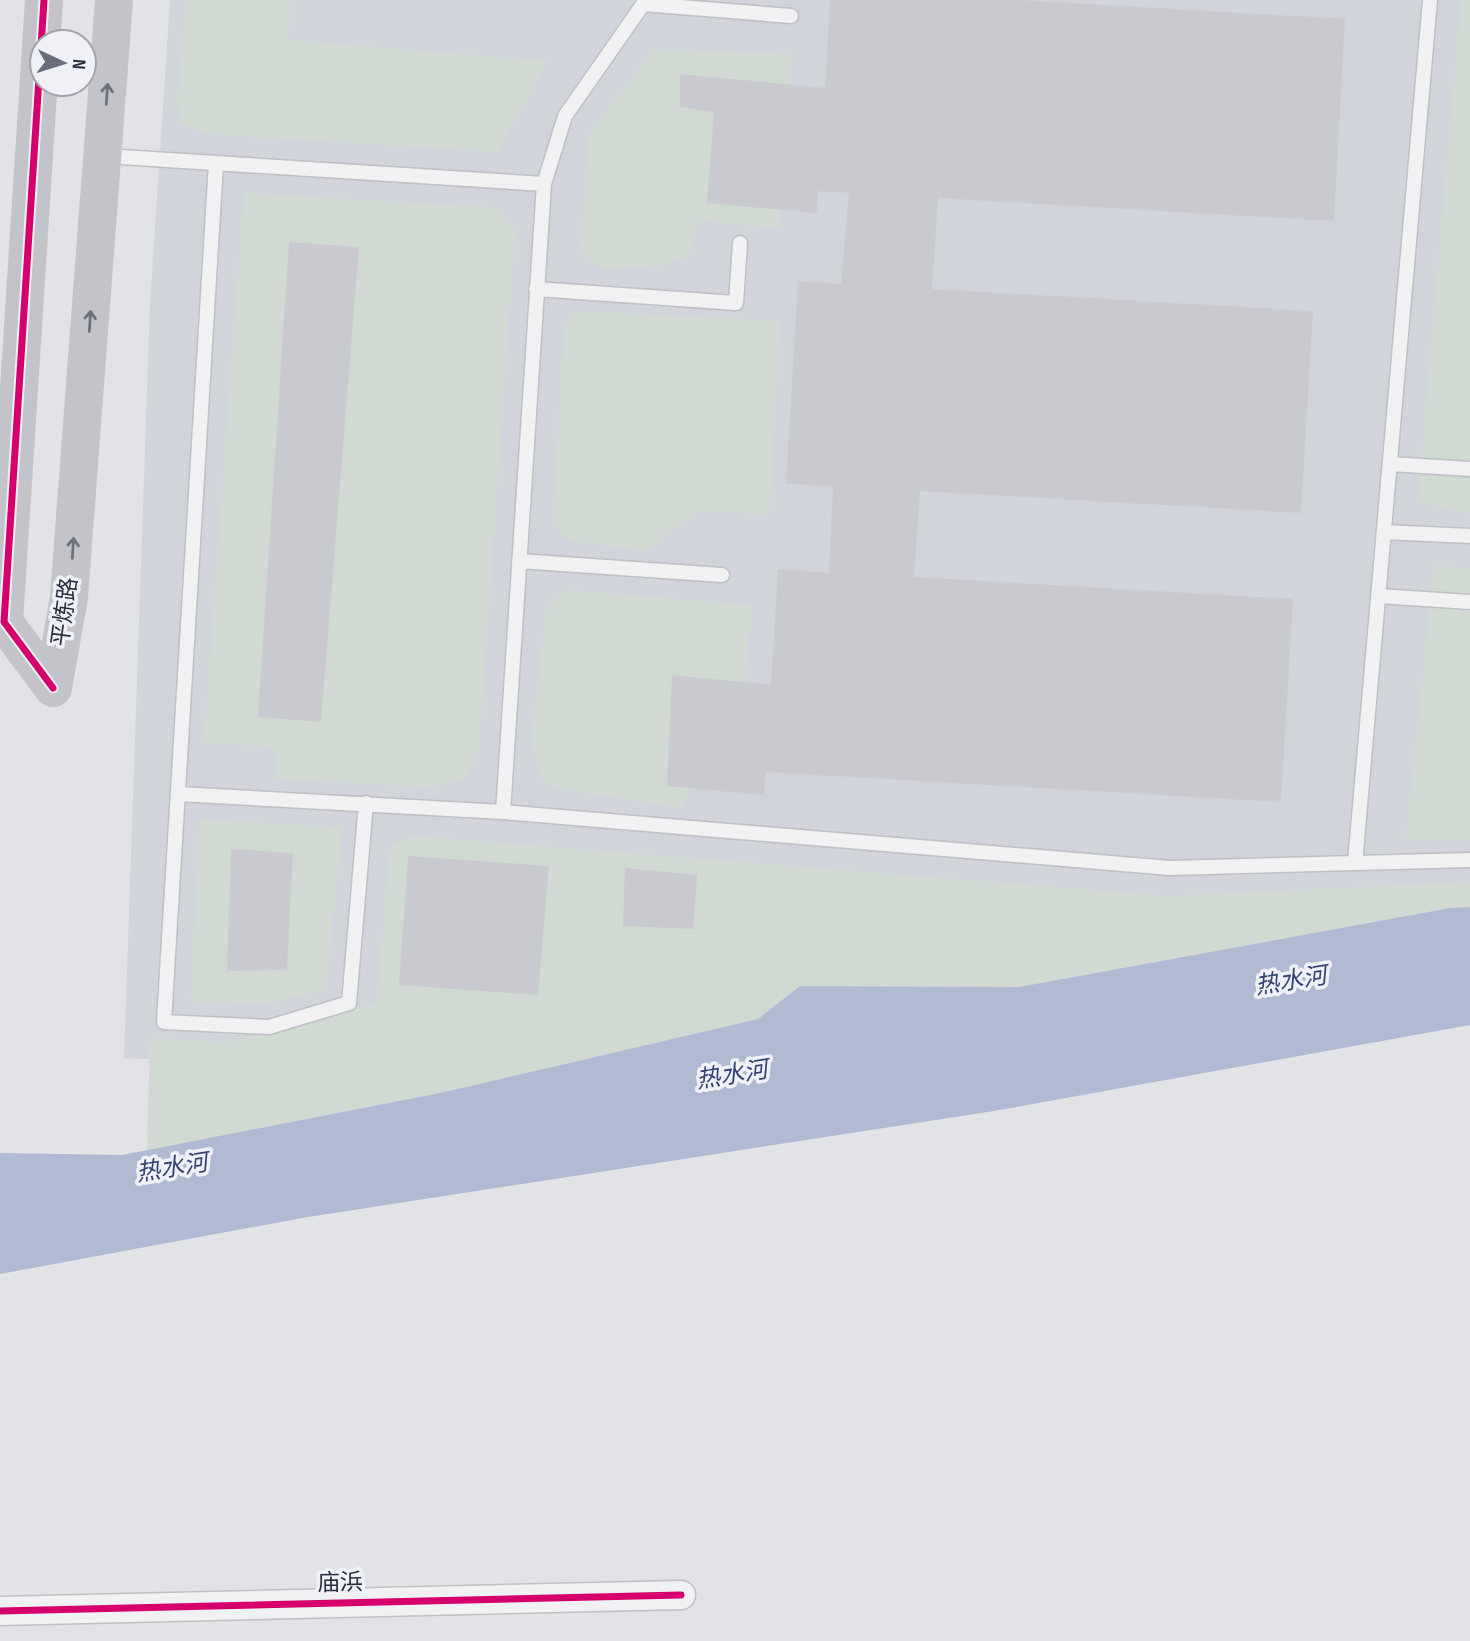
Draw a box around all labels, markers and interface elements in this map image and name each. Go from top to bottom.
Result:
north arrow [28,28,98,98]
text: N [67,58,90,70]
one-way arrow [101,83,114,106]
one-way arrow [84,311,97,333]
one-way arrow [67,537,80,560]
street label: 平炼路 [46,576,84,648]
water label: 热水河 [1253,960,1333,1001]
water label: 热水河 [694,1054,774,1095]
water label: 热水河 [134,1147,214,1188]
street label: 庙浜 [317,1569,363,1597]

